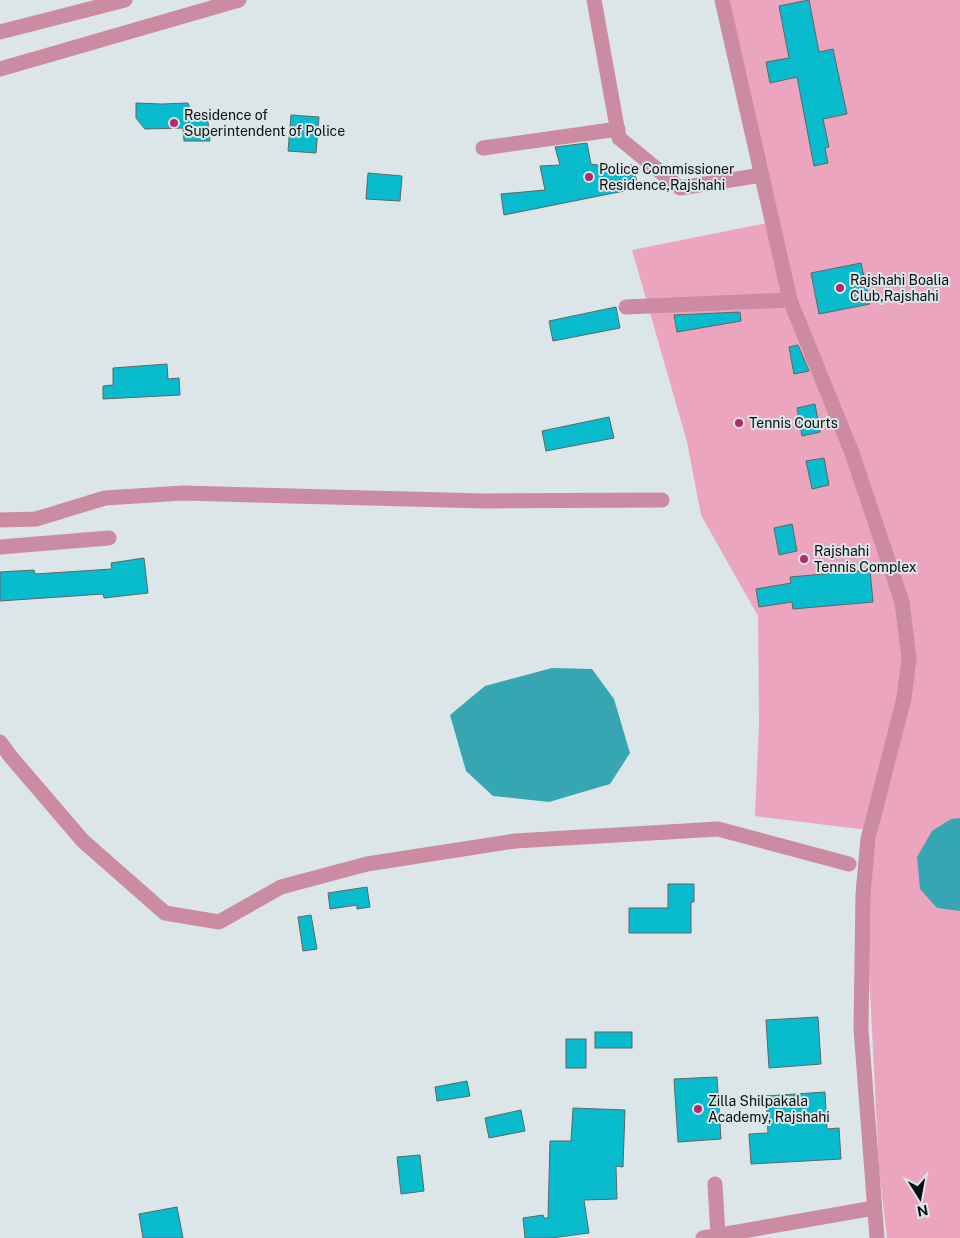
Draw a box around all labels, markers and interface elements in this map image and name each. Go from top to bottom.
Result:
place label: Residence of Superintendent of Police [184,107,345,139]
marker: Residence of Superintendent of Police [168,117,180,129]
place label: Police Commissioner Residence,Rajshahi [599,161,734,193]
marker: Police Commissioner Residence,Rajshahi [583,171,595,183]
place label: Rajshahi Boalia Club,Rajshahi [850,272,949,304]
marker: Rajshahi Boalia Club,Rajshahi [834,282,846,294]
place label: Tennis Courts [749,415,838,431]
marker: Tennis Courts [733,417,745,429]
place label: Rajshahi Tennis Complex [814,543,917,575]
marker: Rajshahi Tennis Complex [798,553,810,565]
place label: Zilla Shilpakala Academy, Rajshahi [708,1093,830,1125]
marker: Zilla Shilpakala Academy, Rajshahi [692,1103,704,1115]
north arrow [895,1173,945,1223]
text: N [916,1202,929,1220]

